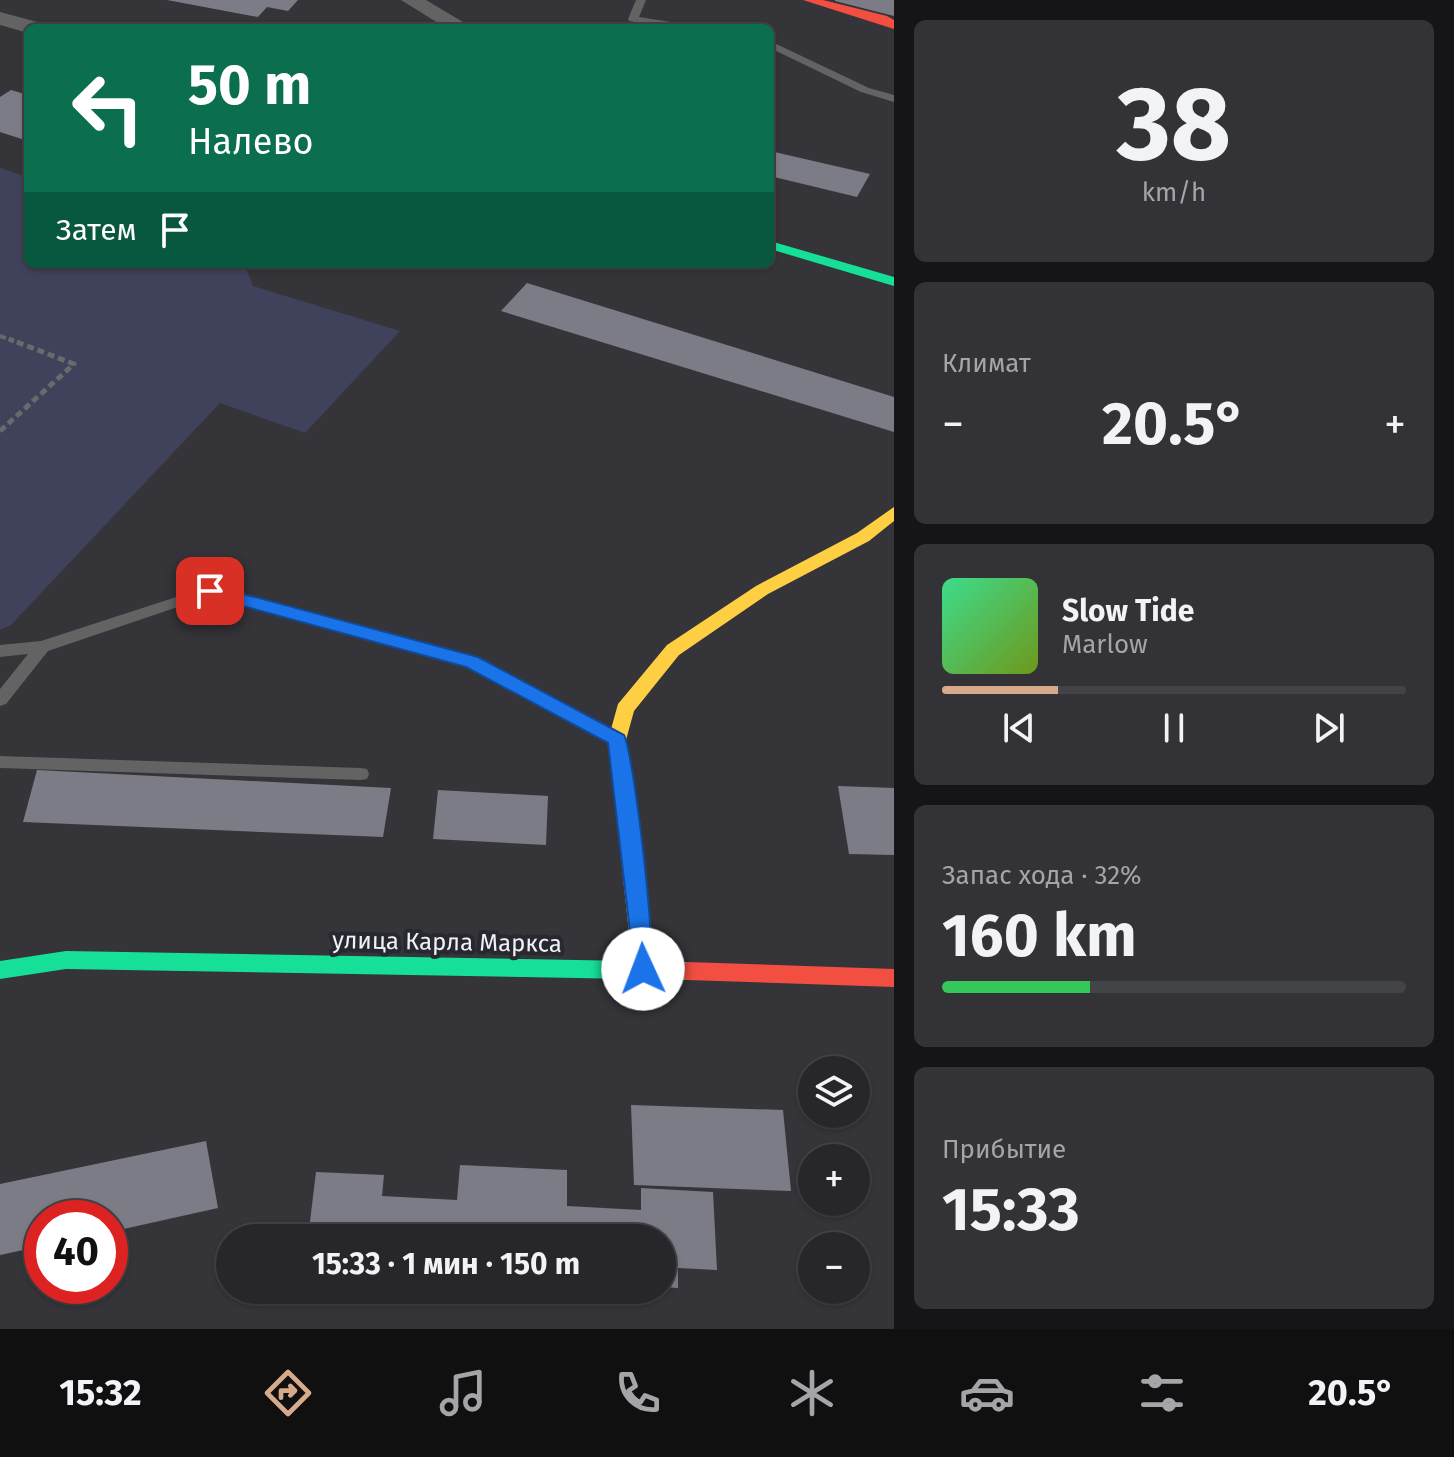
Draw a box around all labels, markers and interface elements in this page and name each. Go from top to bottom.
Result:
text: 50 m [188,52,311,119]
icon: left [56,56,160,160]
text: 38 [1117,62,1231,187]
text: Налево [188,120,314,164]
text: km/h [1142,177,1206,208]
icon: arrive [153,208,197,252]
text: Затем [56,212,137,248]
text: Климат [942,348,1031,379]
text: 20.5° [1102,388,1246,460]
text: − [942,398,964,451]
text: + [1384,398,1406,451]
pin [176,557,244,625]
icon: arrive [188,569,232,613]
text: Slow Tide [1062,593,1194,629]
text: Marlow [1062,629,1148,660]
icon: previous [997,706,1041,750]
icon: pause [1152,706,1196,750]
icon: next [1307,706,1351,750]
text: Запас хода · 32% [942,860,1142,891]
text: 160 km [942,900,1137,972]
street label: улица Карла Маркса [332,926,562,958]
position arrow [601,927,685,1011]
map controls [798,1056,870,1304]
button: layers [798,1056,870,1128]
text: Прибытие [942,1134,1066,1165]
button: + [798,1144,870,1216]
text: 15:33 [942,1174,1080,1246]
speed limit sign: 40 [24,1200,128,1304]
button: − [798,1232,870,1304]
text: 15:33 · 1 мин · 150 m [312,1246,580,1282]
icon: directions [260,1365,316,1421]
icon: music [435,1365,491,1421]
icon: phone [610,1365,666,1421]
icon: climate [784,1365,840,1421]
icon: car [959,1365,1015,1421]
icon: filters [1134,1365,1190,1421]
text: 15:32 [59,1371,142,1415]
text: 20.5° [1308,1371,1395,1415]

